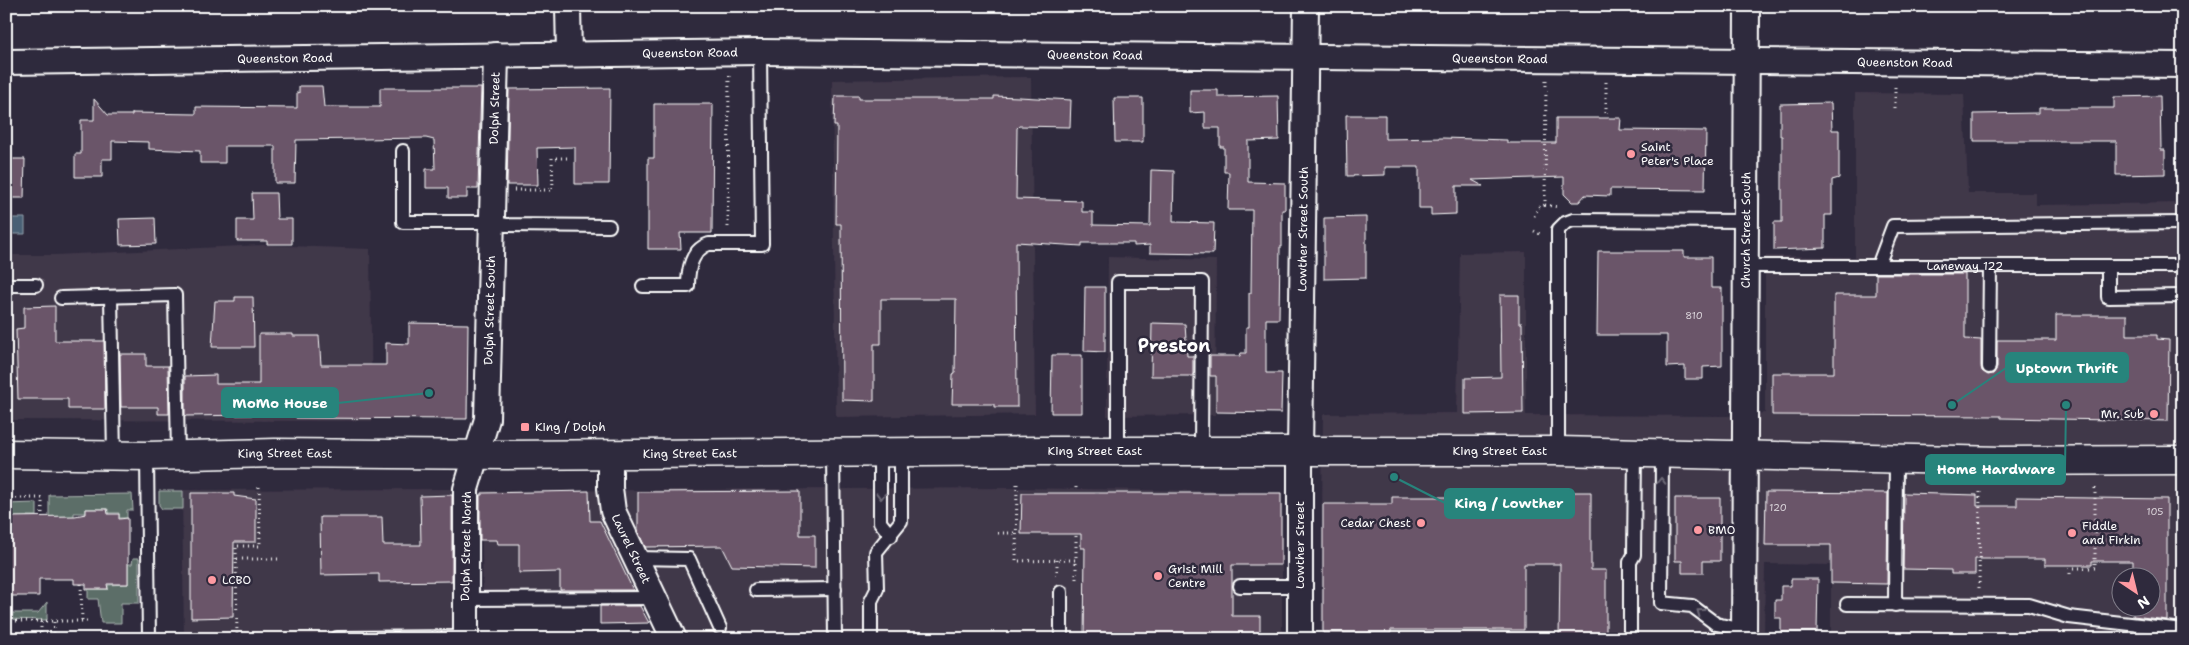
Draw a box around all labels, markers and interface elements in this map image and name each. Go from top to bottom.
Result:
street label: Queenston Road [642,44,738,62]
street label: Queenston Road [1047,47,1143,63]
street label: Queenston Road [237,50,333,67]
street label: Queenston Road [1452,50,1548,67]
street label: Queenston Road [1857,54,1953,71]
street label: Dolph Street [486,72,504,145]
place label: Saint Peter's Place [1641,139,1714,169]
marker: Saint Peter's Place [1625,148,1637,160]
street label: Lowther Street South [1294,166,1312,292]
street label: Church Street South [1738,172,1754,288]
street label: Dolph Street South [480,255,499,365]
street label: Laneway 122 [1927,258,2003,274]
house number: 810 [1685,309,1703,322]
district label: Preston [1138,334,1210,358]
callout: Uptown Thrift [2006,353,2128,382]
text: Uptown Thrift [2016,359,2118,377]
callout: MoMo House [222,388,338,417]
text: MoMo House [232,394,328,412]
place label: Mr. Sub [2101,406,2144,422]
marker: Mr. Sub [2148,408,2160,420]
place label: King / Dolph [535,419,606,435]
marker: King / Dolph [519,421,531,433]
street label: King Street East [1048,443,1142,459]
street label: King Street East [1453,443,1547,459]
street label: King Street East [237,445,332,462]
street label: King Street East [643,445,737,462]
callout: Home Hardware [1926,455,2065,484]
text: Home Hardware [1937,460,2055,478]
one-way arrow [1656,477,1666,484]
callout: King / Lowther [1445,489,1574,518]
street label: Dolph Street North [457,491,475,601]
one-way arrow [876,492,886,500]
text: King / Lowther [1455,494,1564,512]
street label: Lowther Street [1292,501,1308,589]
house number: 120 [1769,501,1787,514]
house number: 105 [2147,505,2163,518]
street label: Laurel Street [608,511,654,586]
place label: Cedar Chest [1340,515,1411,531]
marker: Cedar Chest [1415,517,1427,529]
place label: Fiddle and Firkin [2082,518,2141,548]
place label: BMO [1708,522,1735,538]
marker: BMO [1692,524,1704,536]
marker: Fiddle and Firkin [2066,527,2078,539]
place label: Grist Mill Centre [1168,561,1223,591]
north arrow [2112,568,2162,618]
marker: Grist Mill Centre [1152,570,1164,582]
place label: LCBO [222,572,251,588]
marker: LCBO [206,574,218,586]
text: N [2134,592,2153,613]
one-way arrow [1696,609,1705,618]

